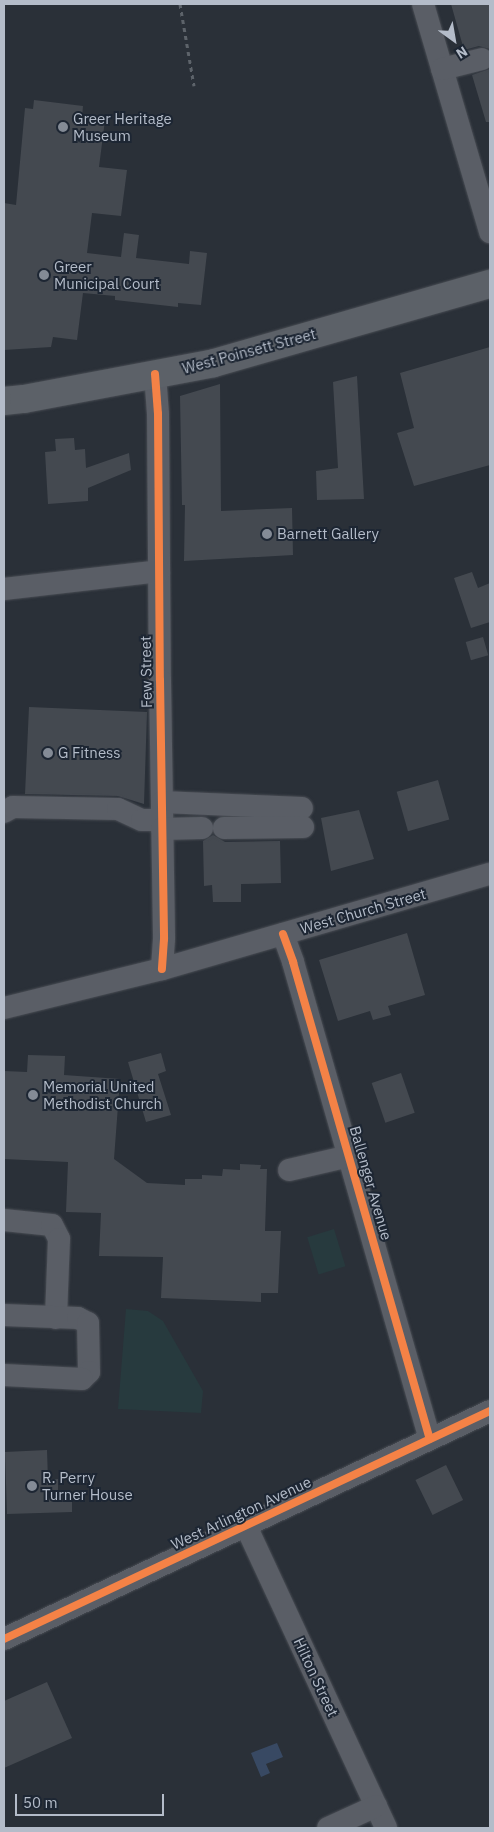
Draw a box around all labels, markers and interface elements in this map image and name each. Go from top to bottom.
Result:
north arrow [429,15,479,65]
text: N [453,42,471,63]
place label: Greer Heritage Museum [73,109,172,144]
marker: Greer Heritage Museum [57,121,69,133]
place label: Greer Municipal Court [54,257,160,292]
marker: Greer Municipal Court [38,269,50,281]
street label: West Poinsett Street [180,325,318,377]
place label: Barnett Gallery [277,525,379,543]
marker: Barnett Gallery [261,528,273,540]
street label: Few Street [136,636,156,708]
place label: G Fitness [58,744,121,762]
marker: G Fitness [42,747,54,759]
street label: West Church Street [298,884,428,938]
place label: Memorial United Methodist Church [43,1077,162,1112]
marker: Memorial United Methodist Church [27,1089,39,1101]
street label: Ballenger Avenue [346,1124,396,1242]
place label: R. Perry Turner House [42,1468,133,1503]
street label: West Arlington Avenue [168,1473,314,1553]
marker: R. Perry Turner House [26,1480,38,1492]
street label: Hilton Street [290,1635,342,1719]
scale bar [18,1784,166,1816]
text: 50 m [23,1793,58,1812]

